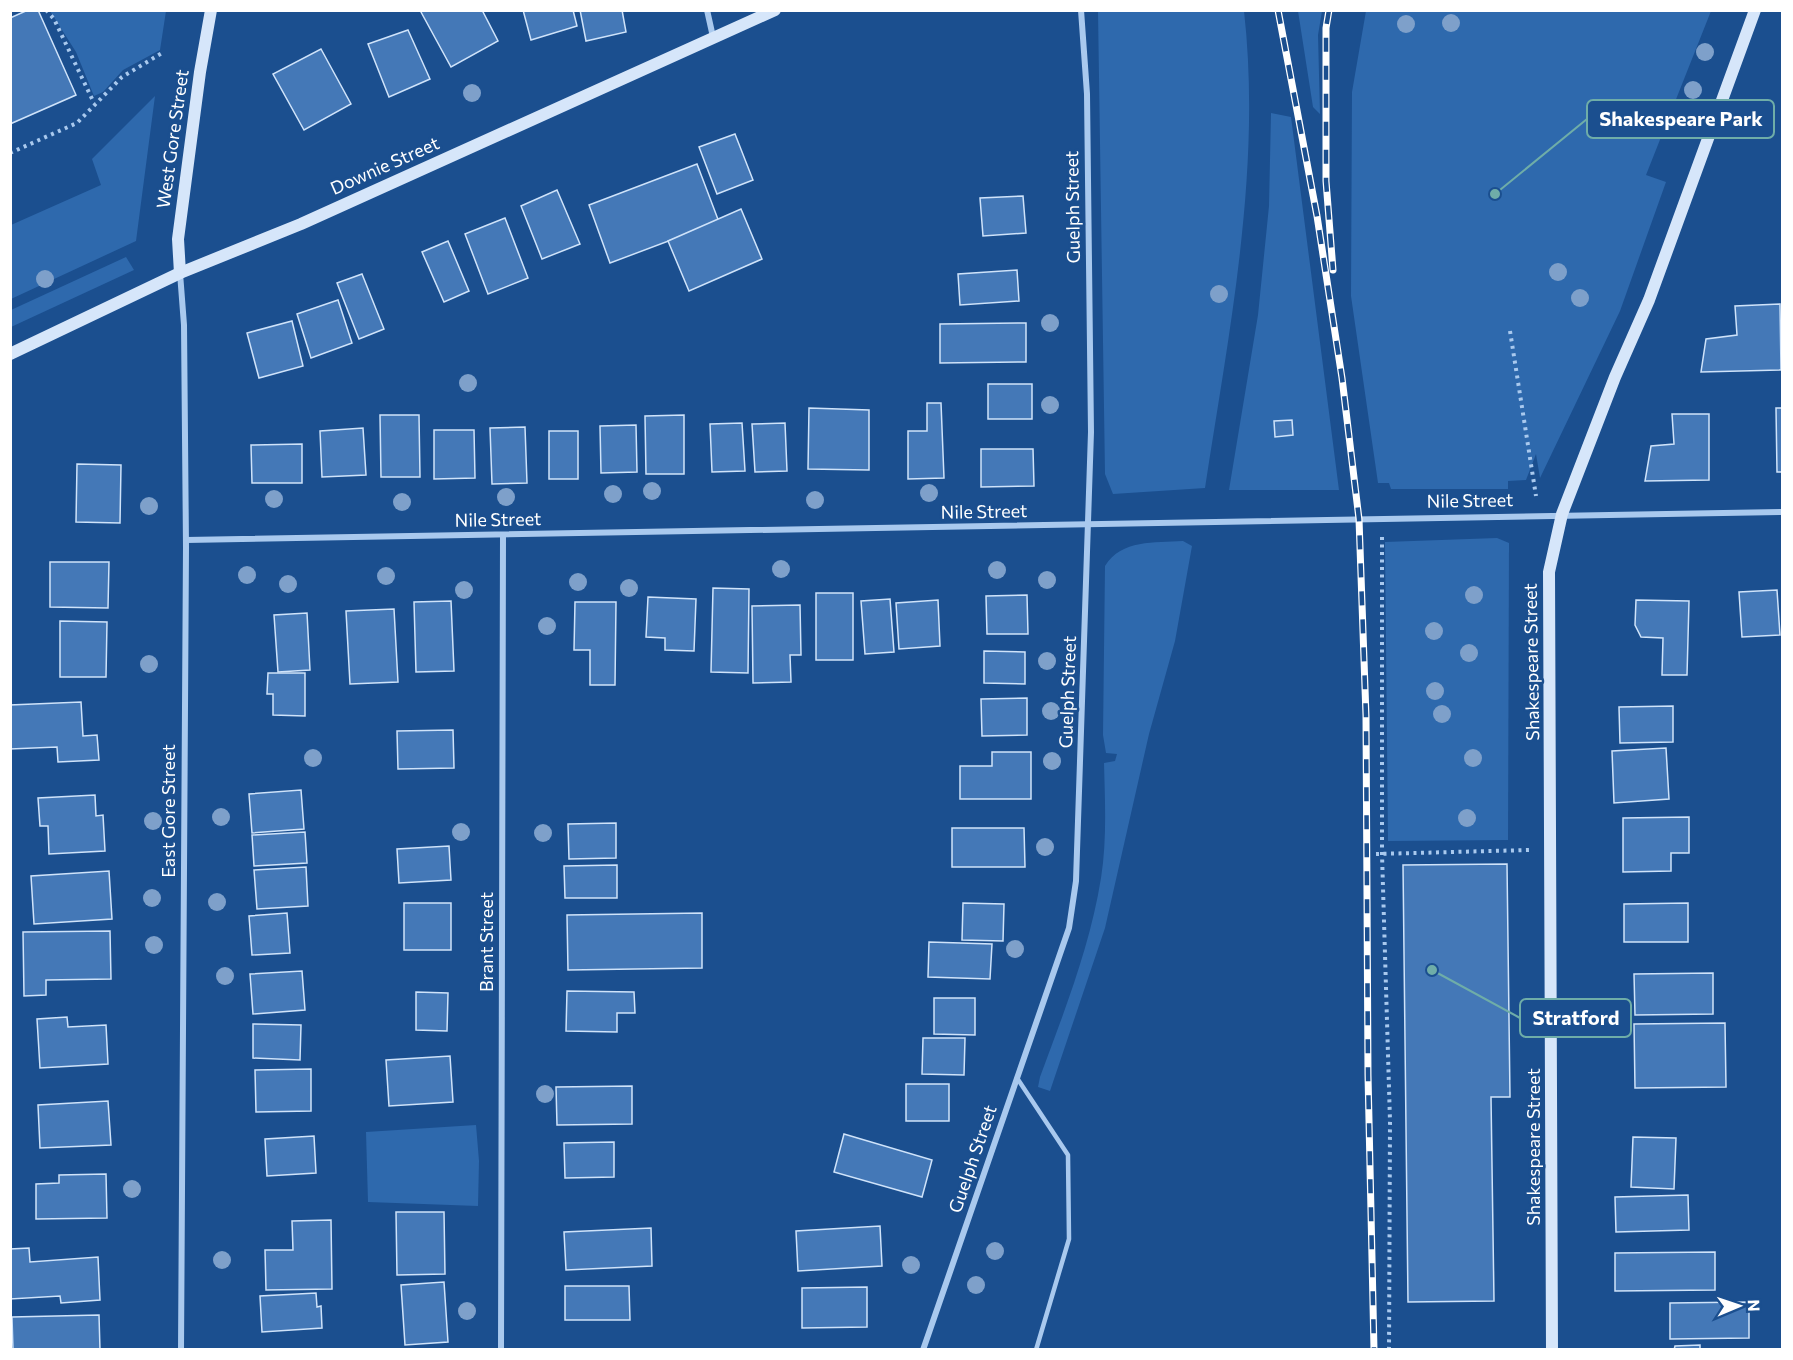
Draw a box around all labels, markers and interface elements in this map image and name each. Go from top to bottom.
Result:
street label: West Gore Street [151,68,193,210]
callout: Shakespeare Park [1587,100,1774,138]
text: Shakespeare Park [1599,106,1763,130]
street label: Downie Street [327,131,442,199]
street label: Guelph Street [1060,151,1084,264]
street label: Nile Street [1427,488,1513,512]
street label: Nile Street [941,499,1027,523]
street label: Nile Street [455,507,541,531]
street label: Shakespeare Street [1519,583,1543,741]
street label: Guelph Street [1054,635,1080,749]
street label: East Gore Street [157,744,179,878]
street label: Brant Street [475,892,497,992]
callout: Stratford [1520,999,1631,1037]
text: Stratford [1533,1005,1619,1029]
street label: Shakespeare Street [1522,1068,1544,1226]
street label: Guelph Street [943,1102,1001,1215]
north arrow [1709,1276,1769,1336]
text: N [1745,1299,1764,1312]

